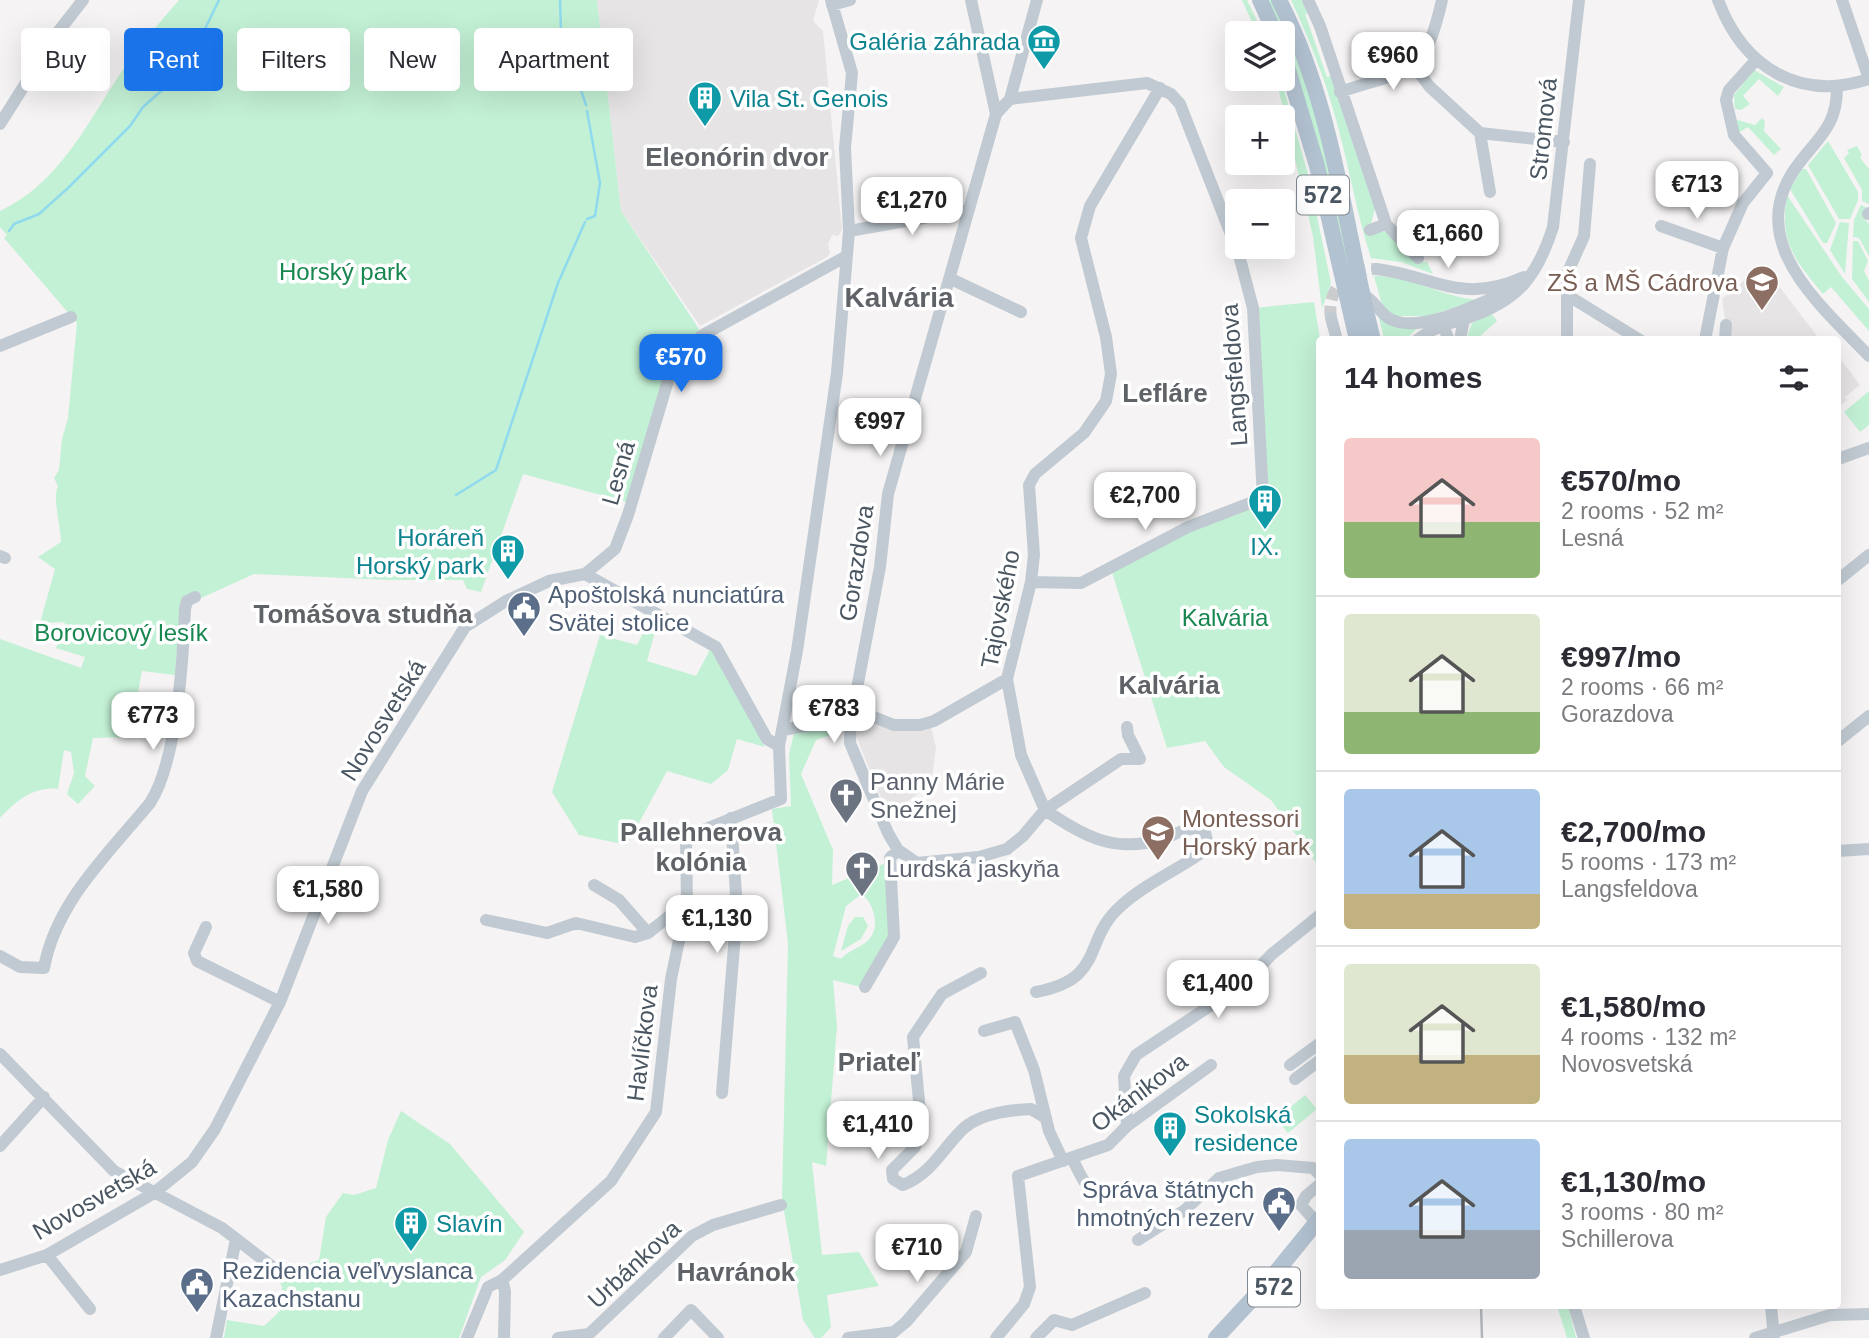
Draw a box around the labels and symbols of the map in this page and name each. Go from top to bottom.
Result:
museum icon: Galéria záhrada [1025,22,1063,71]
place label: Galéria záhrada [849,28,1021,55]
pin: €960 [1352,32,1434,92]
street label: Stromová [1524,76,1562,181]
building icon: Vila St. Genois [686,79,724,128]
place label: Vila St. Genois [730,85,888,112]
district label: Eleonórin dvor [645,142,829,172]
pin: €713 [1656,162,1738,221]
road number: 572 [1297,176,1349,214]
pin: €1,270 [855,177,969,237]
pin: €1,660 [1391,210,1505,270]
park label: Horský park [279,258,408,285]
school or university icon: ZŠ a MŠ Cádrova [1743,263,1781,312]
place label: ZŠ a MŠ Cádrova [1547,269,1739,296]
district label: Kalvária [845,282,954,313]
street label: Langsfeldova [1216,302,1252,447]
pin: €570 [640,334,722,394]
district label: Lefláre [1122,378,1208,408]
pin: €997 [839,398,921,458]
street label: Lesná [596,437,640,508]
pin: €2,700 [1088,472,1202,532]
building icon: IX. [1246,482,1284,531]
street label: Gorazdova [833,502,879,623]
place label: Horáreň Horský park [356,524,485,579]
building icon: Horáreň Horský park [489,532,527,581]
place label: IX. [1250,533,1280,560]
street label: Tajovského [975,547,1025,671]
place label: Apoštolská nunciatúra Svätej stolice [548,581,785,636]
public building icon: Apoštolská nunciatúra Svätej stolice [505,589,543,638]
district label: Tomášova studňa [253,599,473,629]
park label: Kalvária [1182,604,1269,631]
park label: Borovicový lesík [34,619,209,646]
street label: Novosvetská [335,654,431,785]
district label: Kalvária [1118,670,1220,700]
pin: €783 [793,686,875,745]
pin: €773 [112,692,194,752]
place label: Panny Márie Snežnej [870,768,1005,823]
church icon: Panny Márie Snežnej [827,776,865,825]
place label: Montessori Horský park [1182,805,1311,860]
school or university icon: Montessori Horský park [1139,813,1177,862]
district label: Pallehnerova kolónia [620,817,782,877]
church icon: Lurdská jaskyňa [843,849,881,898]
place label: Lurdská jaskyňa [886,855,1060,882]
pin: €1,580 [271,866,385,926]
pin: €1,130 [660,895,774,955]
pin: €1,400 [1161,960,1275,1020]
street label: Havlíčkova [621,982,663,1103]
district label: Priateľ [838,1047,921,1077]
street label: Okánikova [1086,1047,1193,1137]
place label: Sokolská residence [1194,1101,1298,1156]
pin: €1,410 [821,1102,935,1161]
building icon: Sokolská residence [1151,1109,1189,1158]
street label: Novosvetská [28,1153,161,1245]
place label: Správa štátnych hmotných rezerv [1077,1176,1254,1231]
public building icon: Správa štátnych hmotných rezerv [1260,1184,1298,1233]
building icon: Slavín [392,1204,430,1253]
place label: Slavín [436,1210,503,1237]
street label: Urbánkova [582,1214,686,1313]
pin: €710 [876,1224,958,1284]
place label: Rezidencia veľvyslanca Kazachstanu [222,1257,474,1312]
district label: Havránok [677,1257,796,1287]
public building icon: Rezidencia veľvyslanca Kazachstanu [178,1265,216,1314]
road number: 572 [1248,1268,1300,1306]

